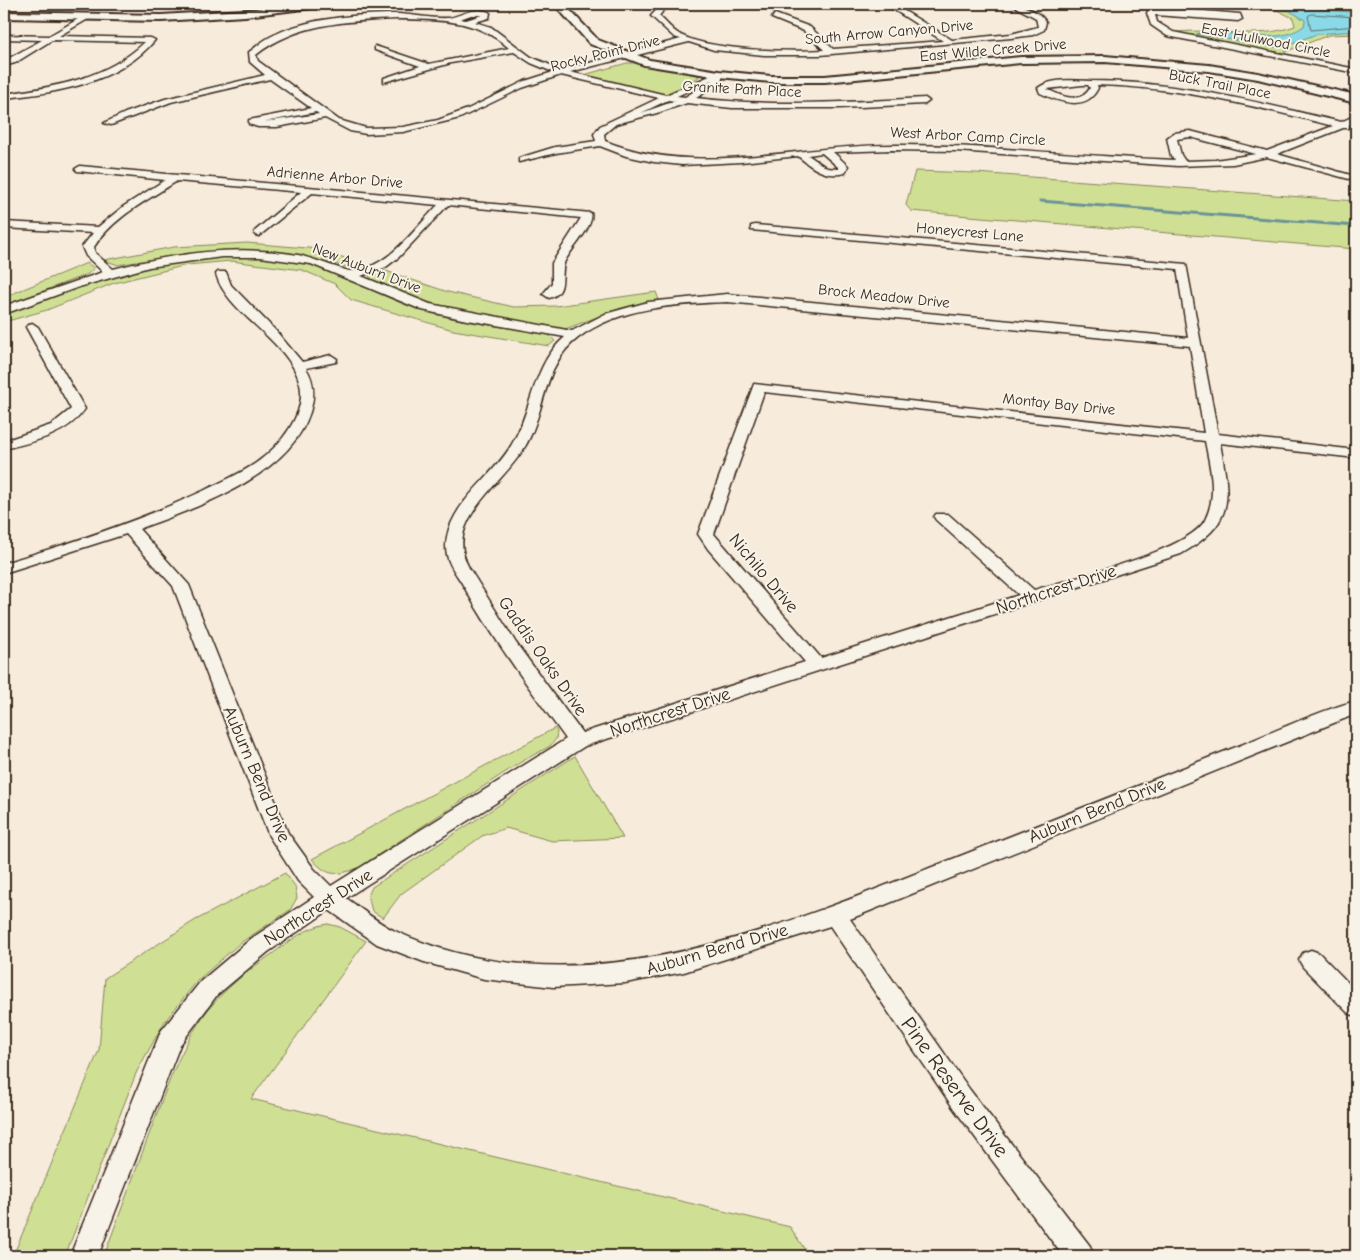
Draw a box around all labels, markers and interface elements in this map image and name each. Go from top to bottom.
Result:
street label: South Arrow Canyon Drive [804,16,974,48]
street label: East Hullwood Circle [1200,19,1333,61]
street label: Rocky Point Drive [549,31,662,75]
street label: East Wilde Creek Drive [919,35,1067,65]
street label: Buck Trail Place [1167,65,1273,103]
street label: Granite Path Place [682,77,802,101]
street label: West Arbor Camp Circle [890,123,1046,149]
street label: Adrienne Arbor Drive [266,162,404,192]
street label: Honeycrest Lane [916,218,1025,246]
street label: New Auburn Drive [310,239,424,297]
street label: Brock Meadow Drive [817,280,951,312]
street label: Montay Bay Drive [1002,389,1117,419]
street label: Nichilo Drive [725,530,803,617]
street label: Northcrest Drive [993,560,1119,619]
street label: Gaddis Oaks Drive [494,593,592,720]
street label: Northcrest Drive [607,683,733,742]
street label: Auburn Bend Drive [218,703,295,846]
street label: Auburn Bend Drive [1026,773,1169,848]
street label: Northcrest Drive [260,865,376,950]
street label: Auburn Bend Drive [644,919,790,980]
street label: Pine Reserve Drive [896,1012,1014,1162]

